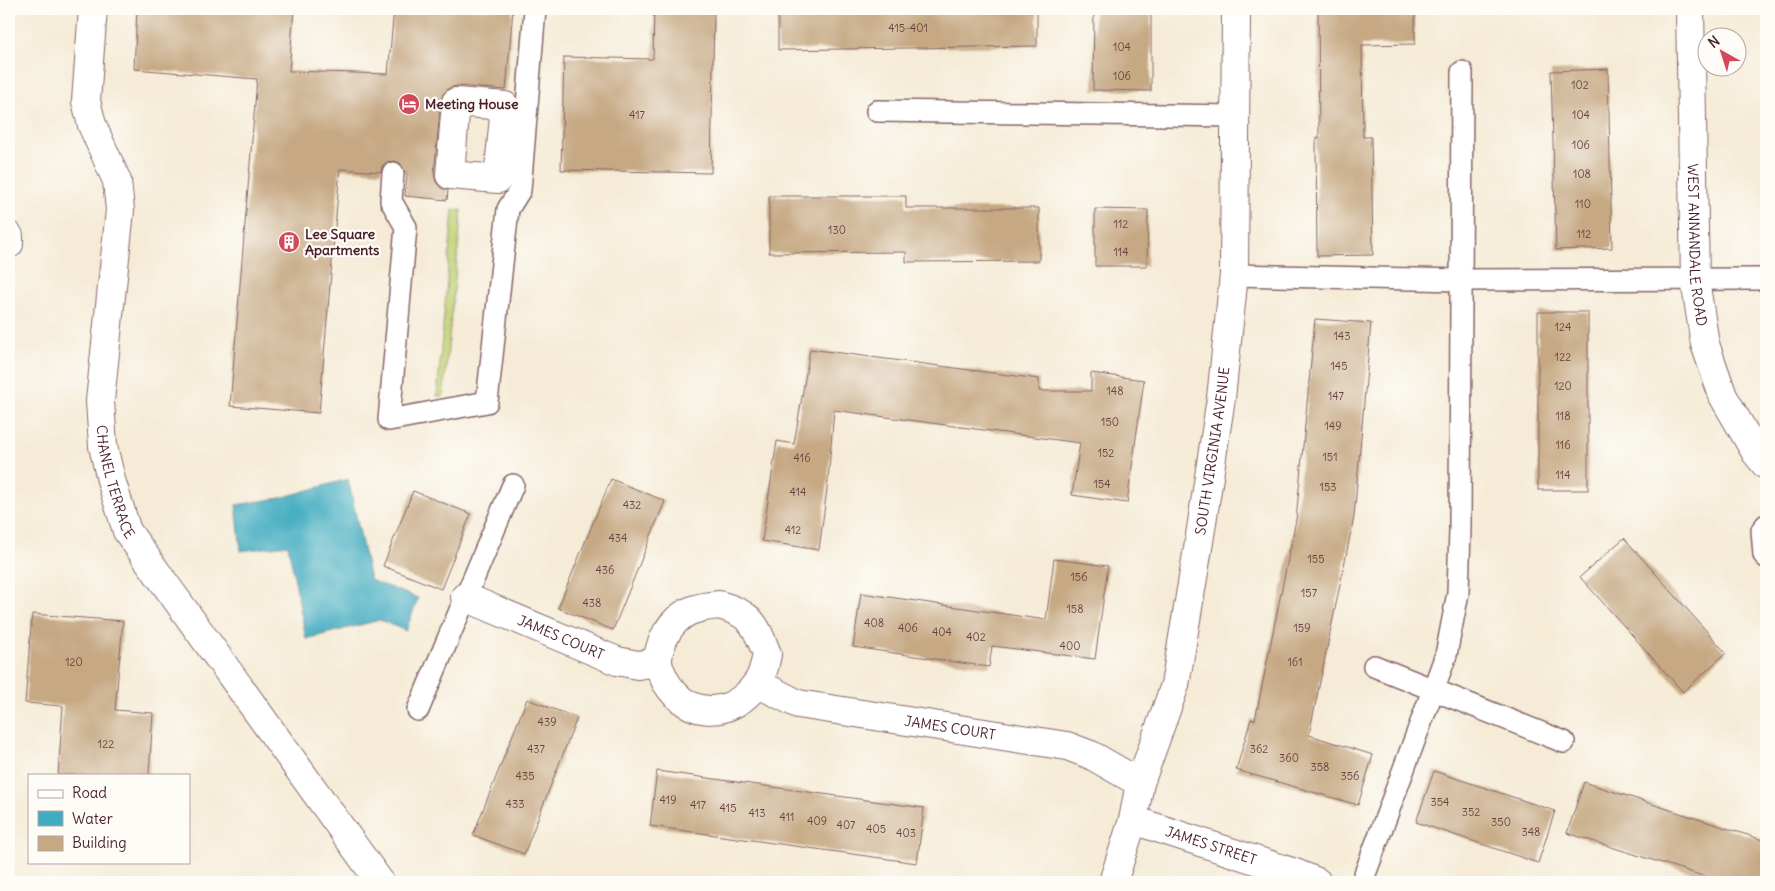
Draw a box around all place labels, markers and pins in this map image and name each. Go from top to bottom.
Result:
hotel icon: Meeting House [397,92,421,116]
place label: Meeting House [425,95,519,113]
place label: Lee Square Apartments [305,225,380,259]
building icon: Lee Square Apartments [277,230,301,254]

